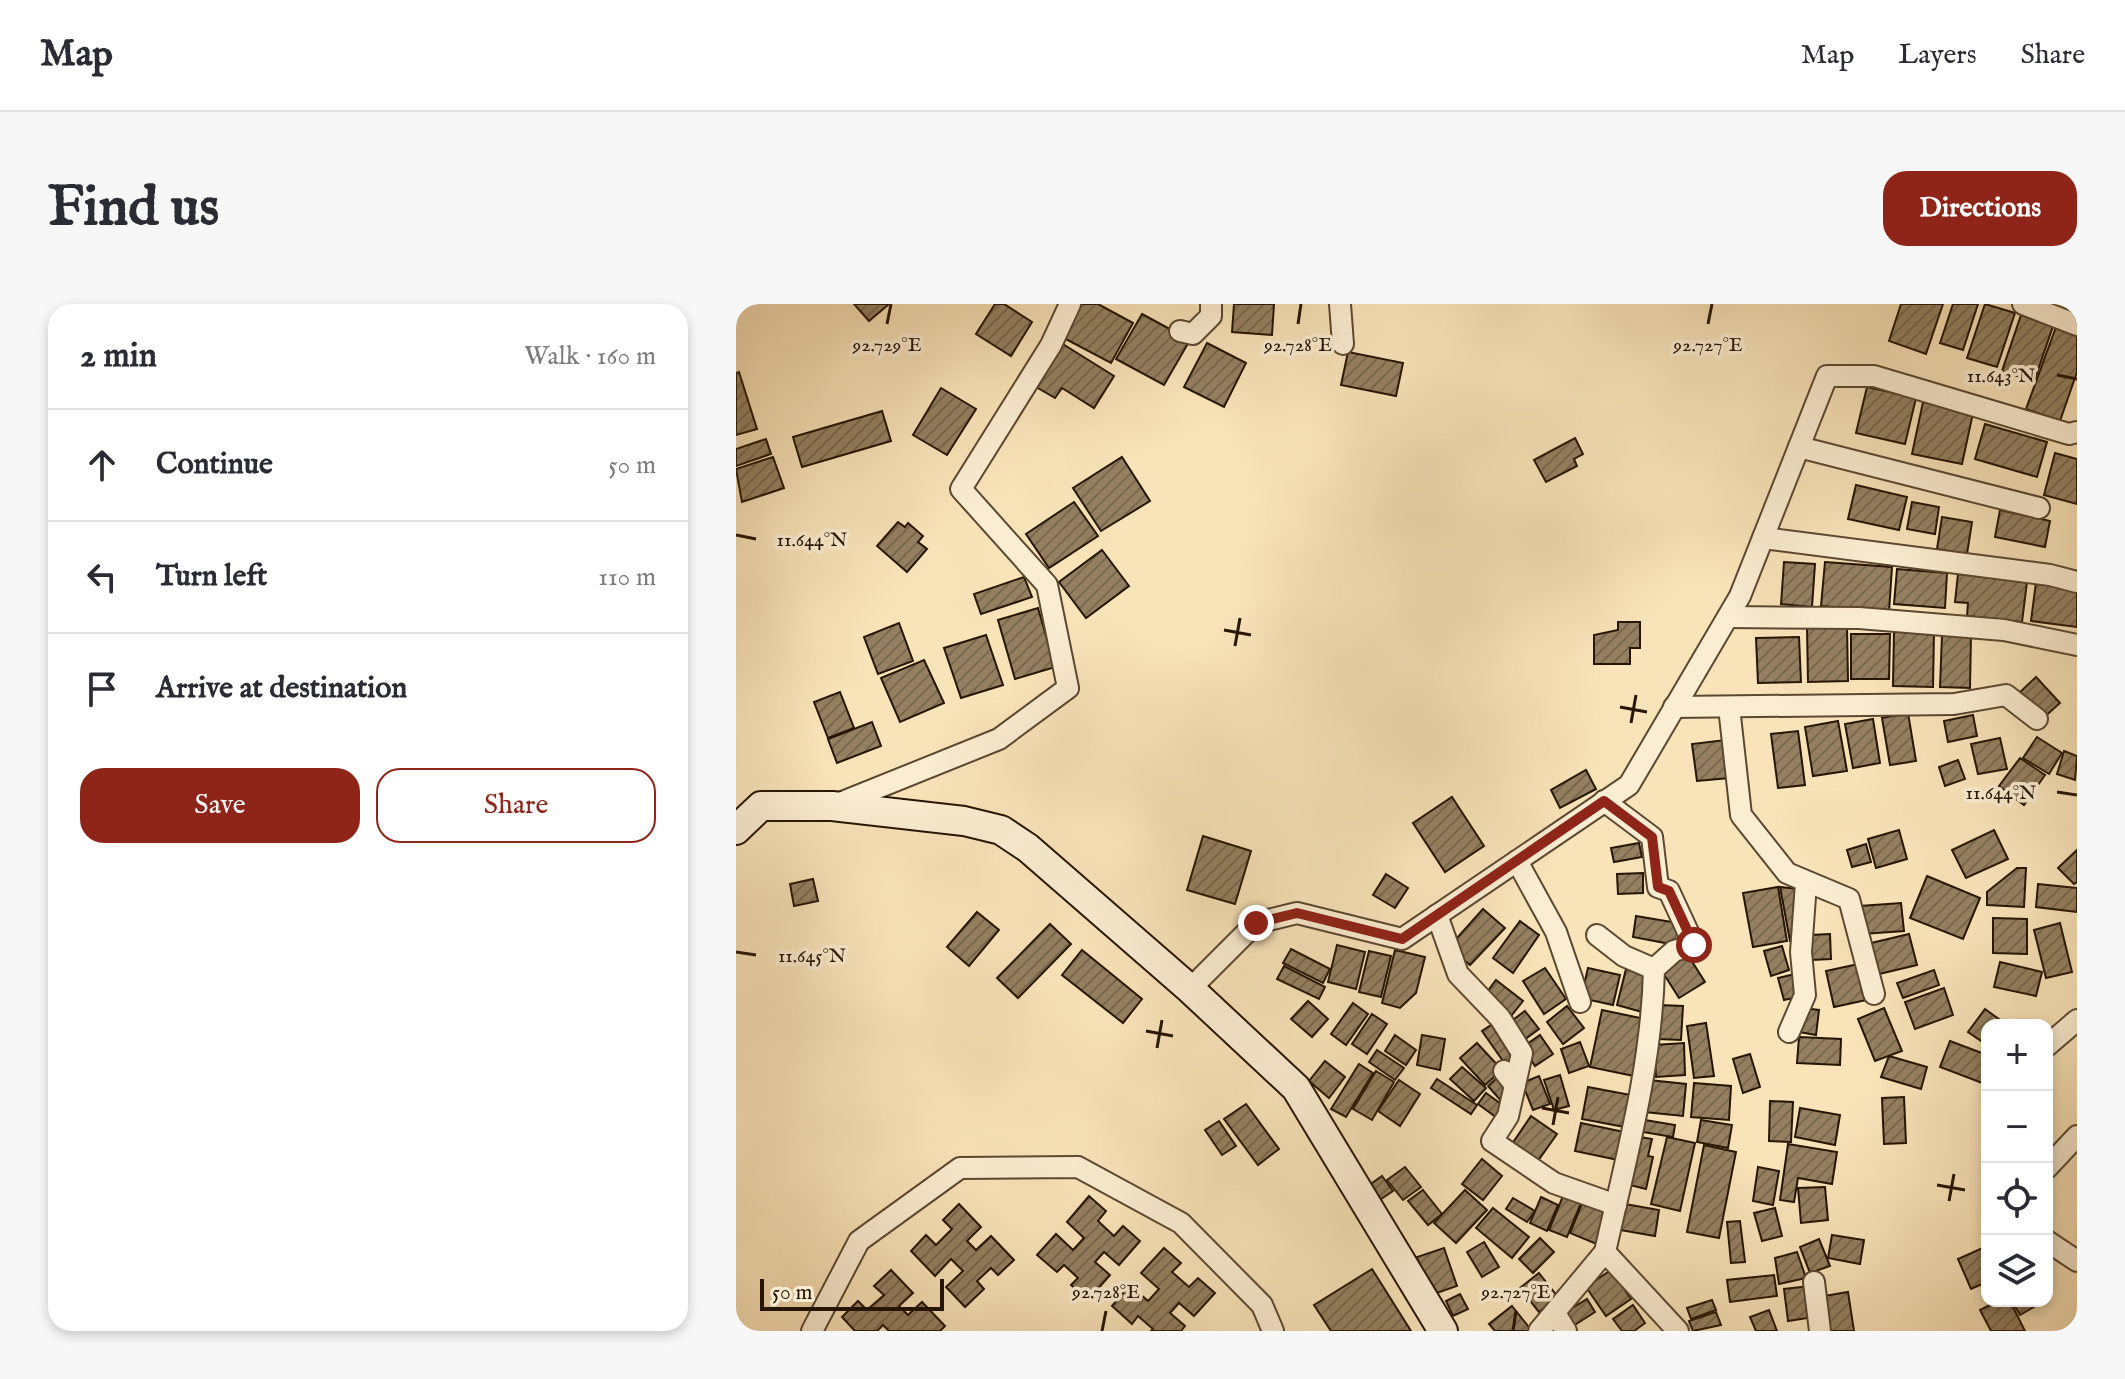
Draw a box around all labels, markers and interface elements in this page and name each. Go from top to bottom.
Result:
text: Map [40,31,113,79]
text: Map [1801,38,1854,73]
text: Layers [1898,38,1977,73]
text: Share [2021,38,2085,73]
button: Directions [1883,171,2077,246]
text: Find us [48,173,219,244]
text: 92.729°E [851,333,922,358]
text: 92.728°E [1263,333,1332,358]
text: 92.727°E [1672,333,1743,358]
text: 2 min [80,335,157,378]
text: Walk · 160 m [524,340,656,373]
text: 11.643°N [1967,364,2035,389]
icon: ahead [80,443,124,487]
text: Continue [156,446,273,484]
text: 50 m [608,449,656,482]
text: 11.644°N [777,528,847,553]
icon: left [80,555,124,599]
text: Turn left [156,558,267,596]
text: 110 m [598,561,656,594]
icon: arrive [80,667,124,711]
text: Arrive at destination [156,670,407,708]
button: Save [80,768,360,843]
button: Share [376,768,656,843]
text: 11.644°N [1966,781,2036,806]
route end [1238,905,1274,941]
route start [1676,927,1712,963]
text: 11.645°N [778,944,846,969]
map controls [1981,1019,2053,1307]
button: + [1981,1019,2053,1091]
button: − [1981,1091,2053,1163]
button: locate [1981,1163,2053,1235]
button: layers [1981,1235,2053,1307]
scale bar [760,1275,944,1311]
text: 50 m [772,1279,813,1307]
text: 92.728°E [1071,1280,1140,1305]
text: 92.727°E [1480,1280,1551,1305]

